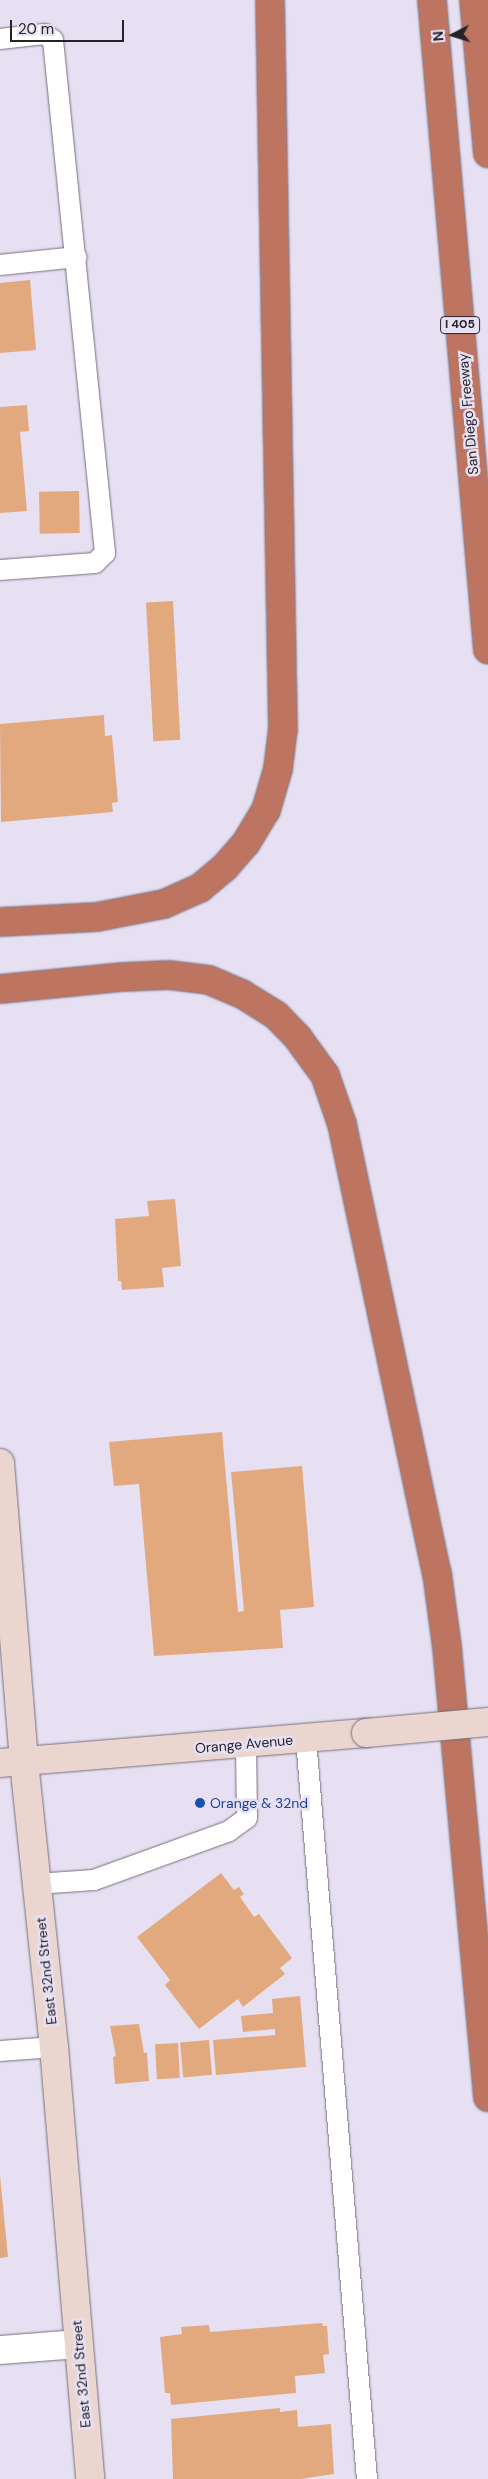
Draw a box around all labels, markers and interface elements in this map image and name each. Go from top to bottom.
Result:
scale bar [12,10,126,42]
north arrow [428,10,478,60]
text: 20 m [18,19,54,39]
text: N [429,30,447,42]
road number: I 405 [440,316,480,334]
street label: San Diego Freeway [454,353,482,475]
street label: Orange Avenue [194,1731,294,1757]
place label: Orange & 32nd [210,1795,308,1811]
marker: Orange & 32nd [194,1797,206,1809]
street label: East 32nd Street [32,1916,60,2026]
street label: East 32nd Street [68,2319,94,2429]

